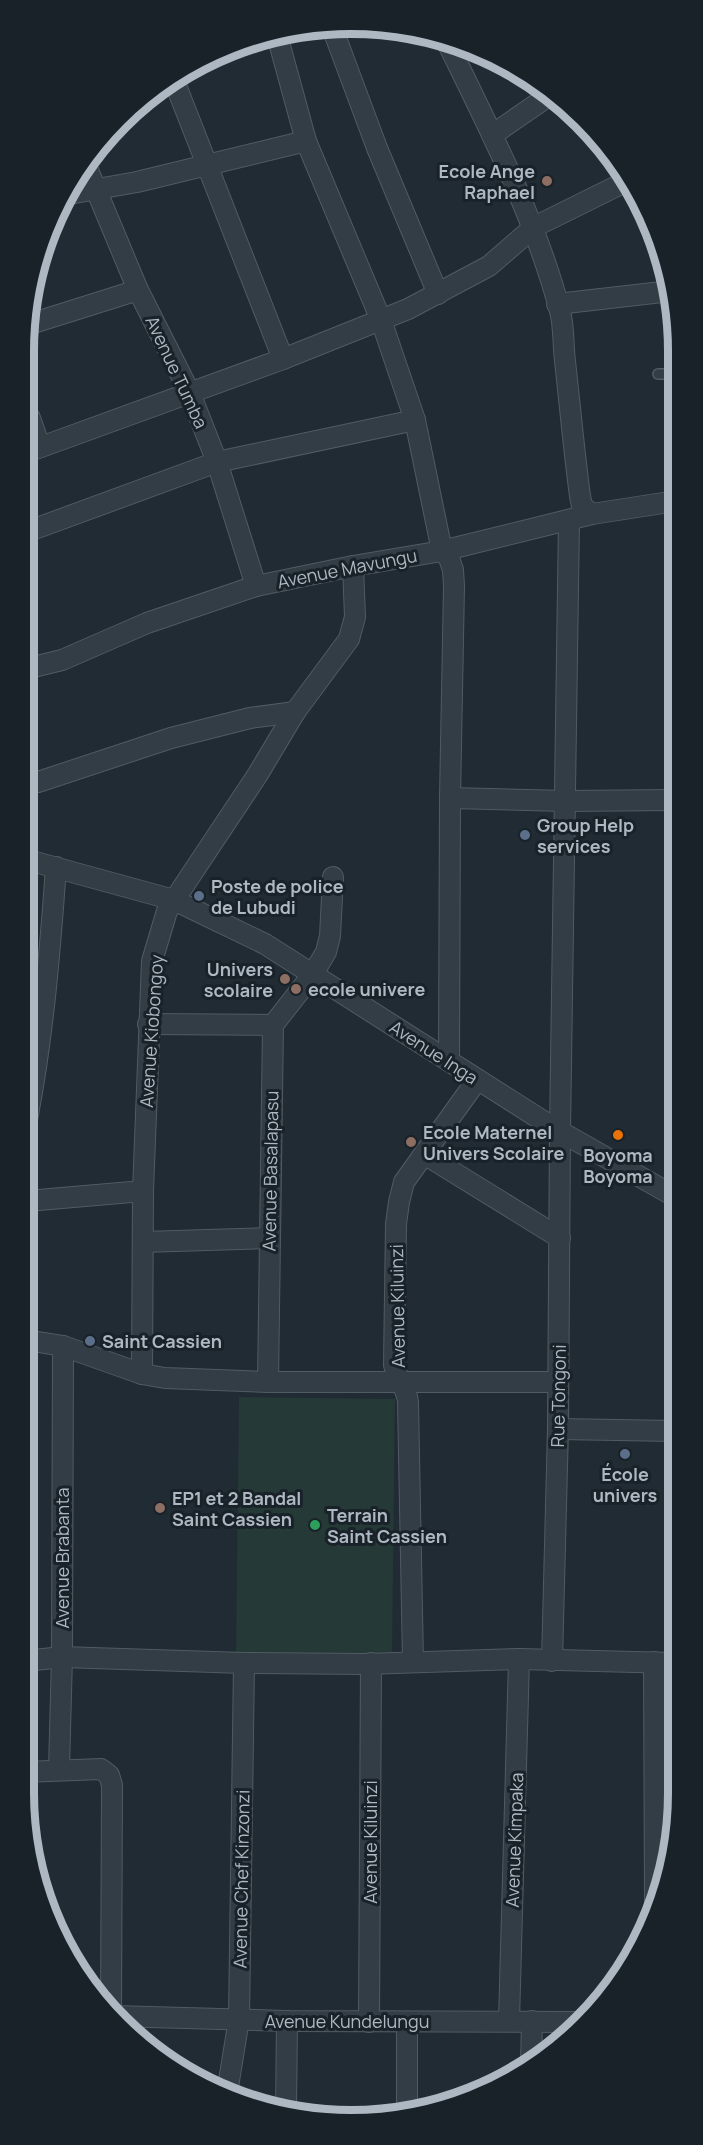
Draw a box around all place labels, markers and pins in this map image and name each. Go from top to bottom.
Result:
place label: Ecole Ange Raphael [439,159,535,204]
marker: Ecole Ange Raphael [540,174,554,188]
place label: Group Help services [537,813,634,858]
marker: Group Help services [518,828,532,842]
place label: Poste de police de Lubudi [211,874,344,919]
marker: Poste de police de Lubudi [192,889,206,903]
place label: Univers scolaire [204,957,273,1002]
marker: Univers scolaire [278,972,292,986]
place label: ecole univere [308,977,426,1001]
marker: ecole univere [289,982,303,996]
place label: Ecole Maternel Univers Scolaire [423,1120,564,1165]
marker: Boyoma Boyoma [611,1128,625,1142]
marker: Ecole Maternel Univers Scolaire [404,1135,418,1149]
place label: Boyoma Boyoma [583,1143,653,1188]
place label: Saint Cassien [102,1329,222,1353]
marker: Saint Cassien [83,1334,97,1348]
marker: École univers [618,1447,632,1461]
place label: École univers [593,1462,658,1507]
place label: EP1 et 2 Bandal Saint Cassien [172,1486,301,1531]
marker: EP1 et 2 Bandal Saint Cassien [153,1501,167,1515]
place label: Terrain Saint Cassien [327,1503,447,1548]
marker: Terrain Saint Cassien [308,1518,322,1532]

